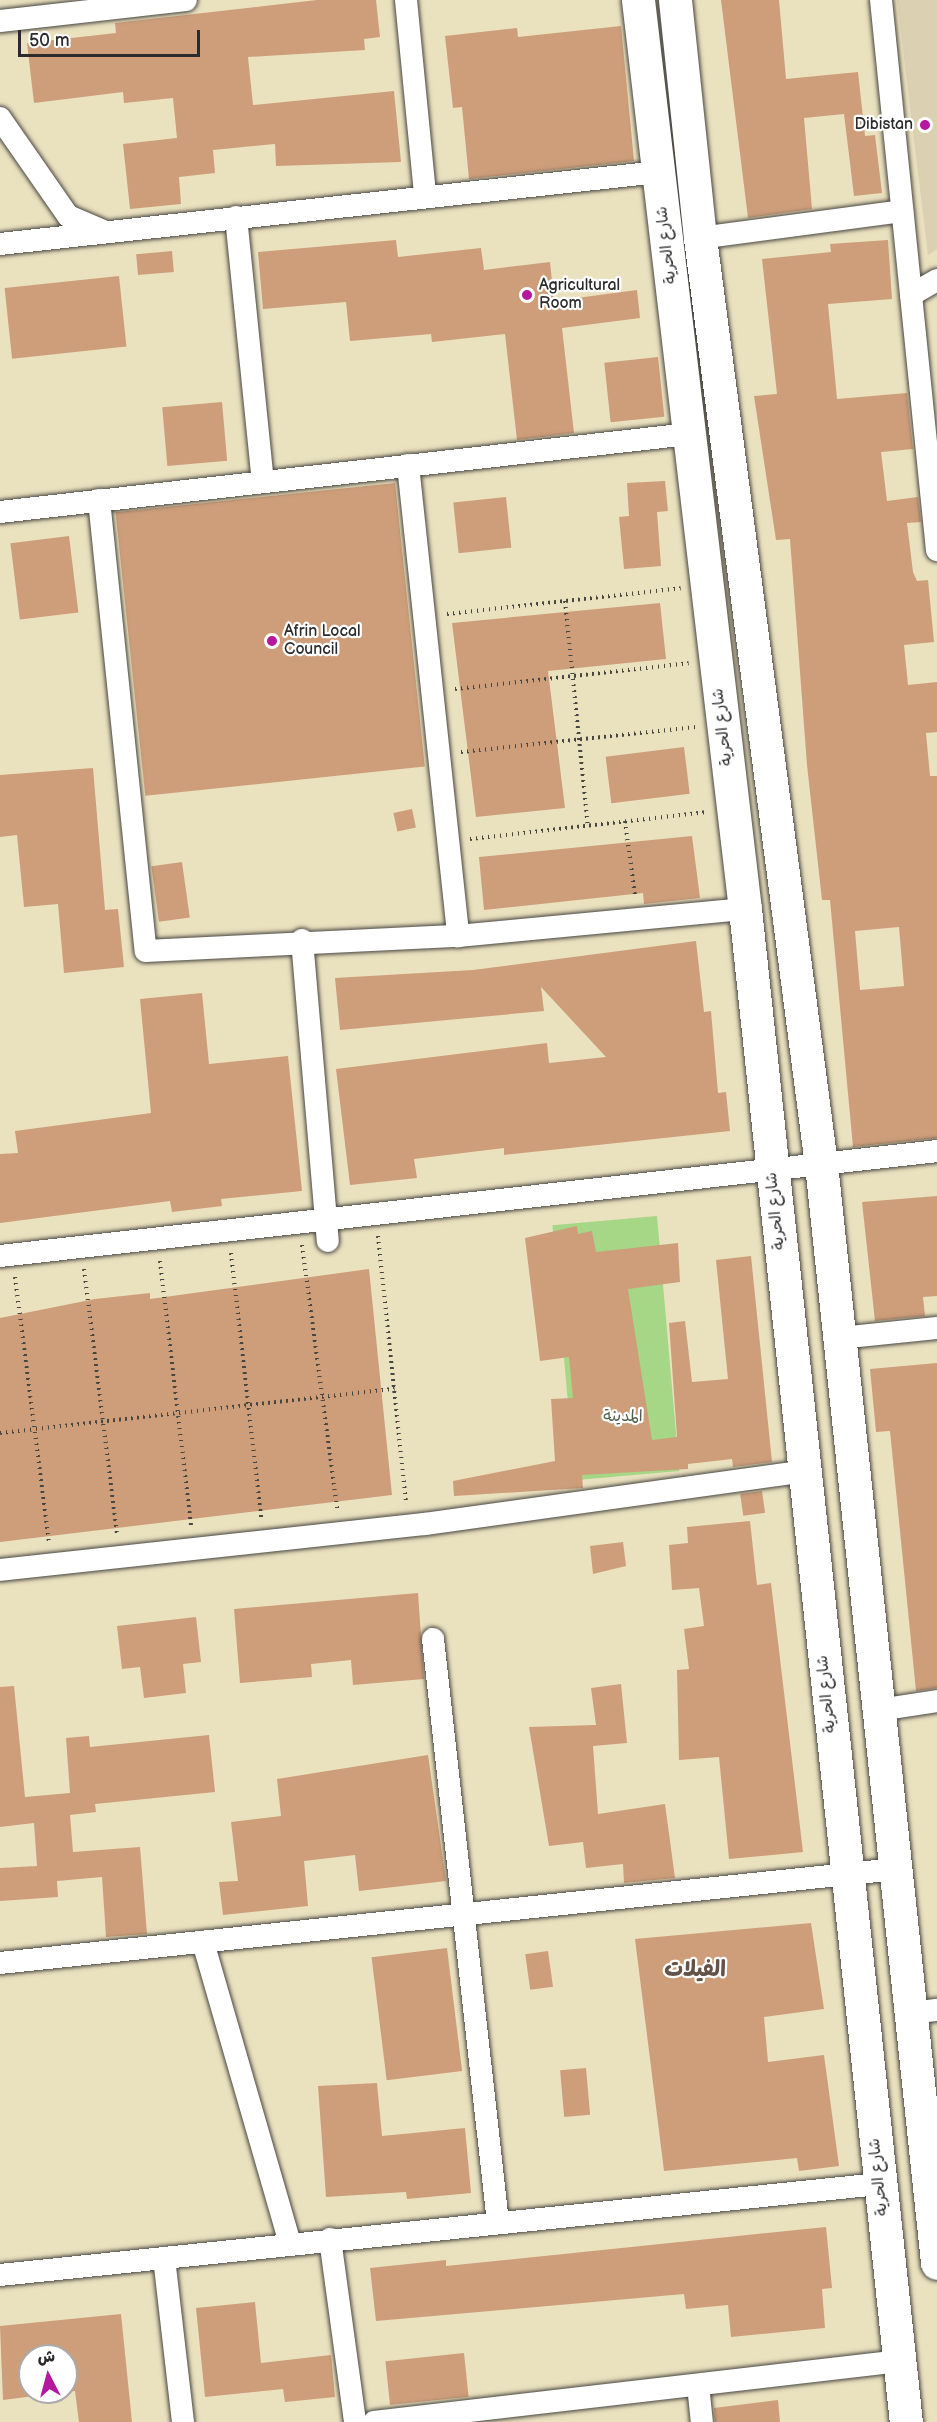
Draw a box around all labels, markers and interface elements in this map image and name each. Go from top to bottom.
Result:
scale bar [21,18,202,56]
text: 50 m [29,30,70,51]
place label: Dibistan [854,115,913,135]
marker: Dibistan [918,118,932,132]
street label: شارع الحرية [653,205,681,285]
place label: Agricultural Room [539,276,620,314]
marker: Agricultural Room [520,288,534,302]
place label: Afrin Local Council [284,622,361,660]
marker: Afrin Local Council [265,634,279,648]
street label: شارع الحرية [709,687,737,767]
street label: شارع الحرية [762,1171,790,1251]
park label: المدينة [603,1407,643,1427]
street label: شارع الحرية [813,1654,841,1734]
district label: الفيلات [664,1957,726,1983]
street label: شارع الحرية [865,2137,893,2217]
north arrow [18,2344,78,2404]
text: ش [37,2347,56,2368]

